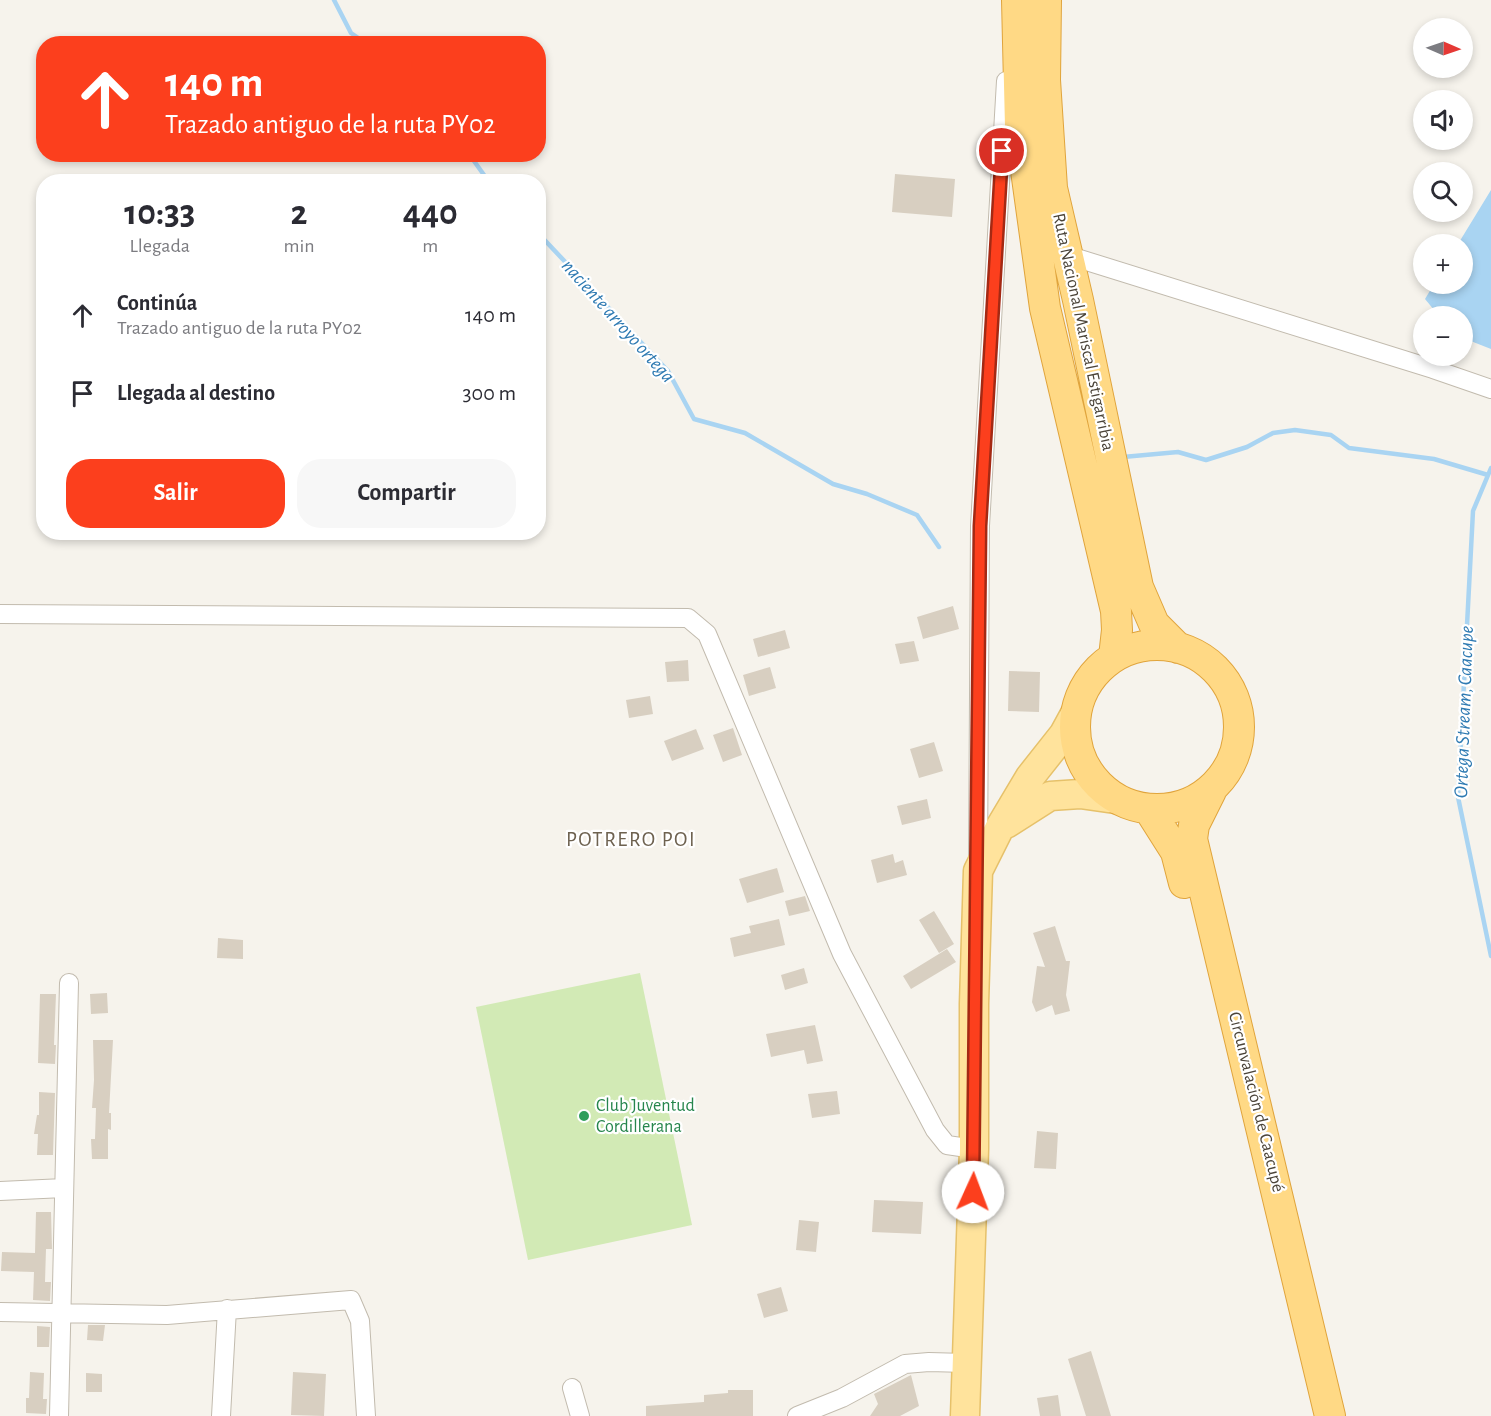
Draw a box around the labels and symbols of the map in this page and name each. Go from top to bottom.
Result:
north arrow [1413,18,1473,78]
pin [976,125,1027,176]
street label: Ruta Nacional Mariscal Estigarribia [1049,212,1117,452]
water label: naciente arroyo ortega [558,256,678,386]
water label: Ortega Stream, Caacupe [1451,625,1477,799]
district label: POTRERO POI [566,829,696,850]
street label: Circunvalación de Caacupé [1225,1010,1287,1194]
place label: Club Juventud Cordillerana [596,1097,695,1136]
marker: Club Juventud Cordillerana [577,1109,591,1123]
position arrow [941,1160,1005,1224]

